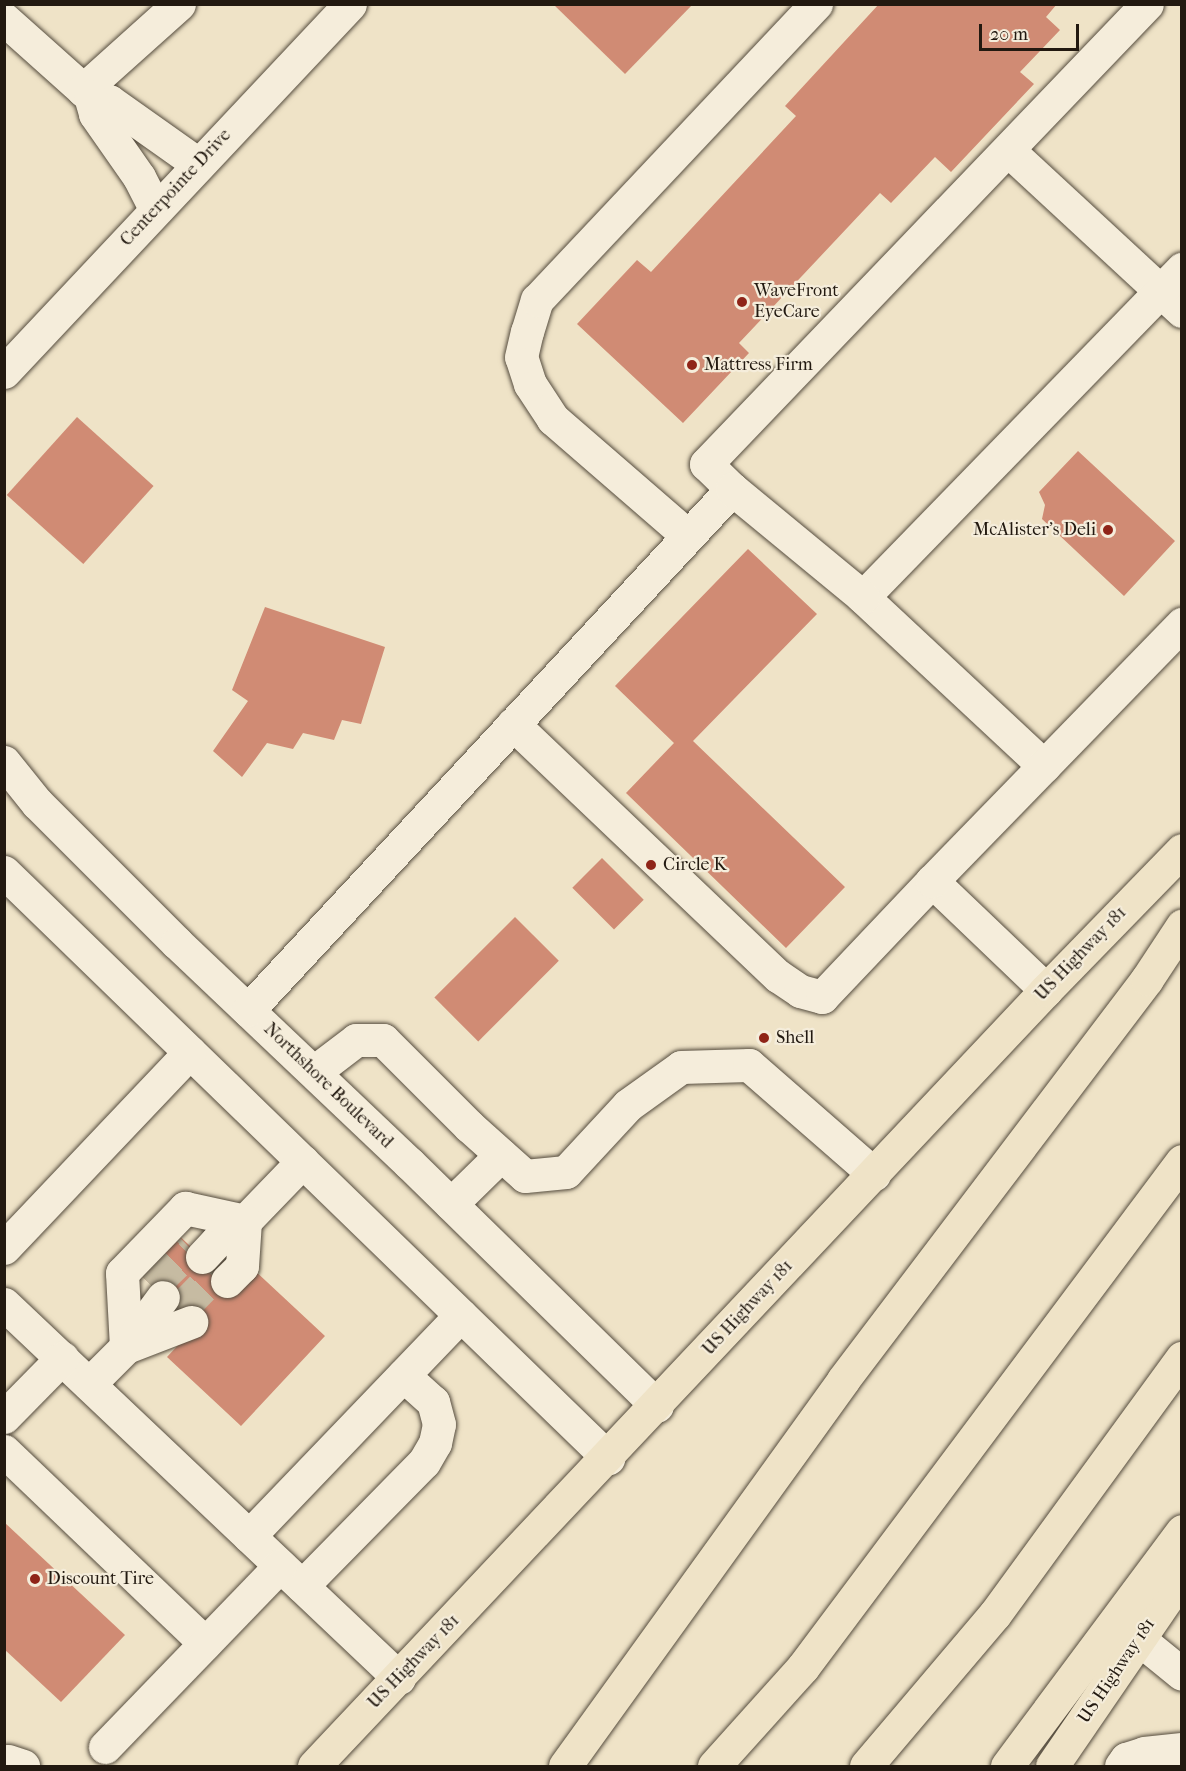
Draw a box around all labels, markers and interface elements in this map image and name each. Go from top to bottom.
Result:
scale bar [982,12,1082,50]
text: 20 m [990,24,1028,45]
street label: Centerpointe Drive [116,125,236,251]
place label: WaveFront EyeCare [754,281,839,324]
marker: WaveFront EyeCare [735,295,749,309]
place label: Mattress Firm [704,354,813,376]
marker: Mattress Firm [685,358,699,372]
place label: McAlister's Deli [973,519,1096,541]
marker: McAlister's Deli [1101,523,1115,537]
place label: Circle K [663,854,726,876]
marker: Circle K [644,858,658,872]
street label: US Highway 181 [1031,902,1131,1006]
street label: Northshore Boulevard [259,1019,397,1153]
place label: Shell [776,1027,814,1049]
marker: Shell [757,1031,771,1045]
street label: US Highway 181 [698,1256,798,1360]
place label: Discount Tire [47,1568,154,1590]
marker: Discount Tire [28,1572,42,1586]
street label: US Highway 181 [364,1610,464,1714]
street label: US Highway 181 [1074,1614,1160,1728]

